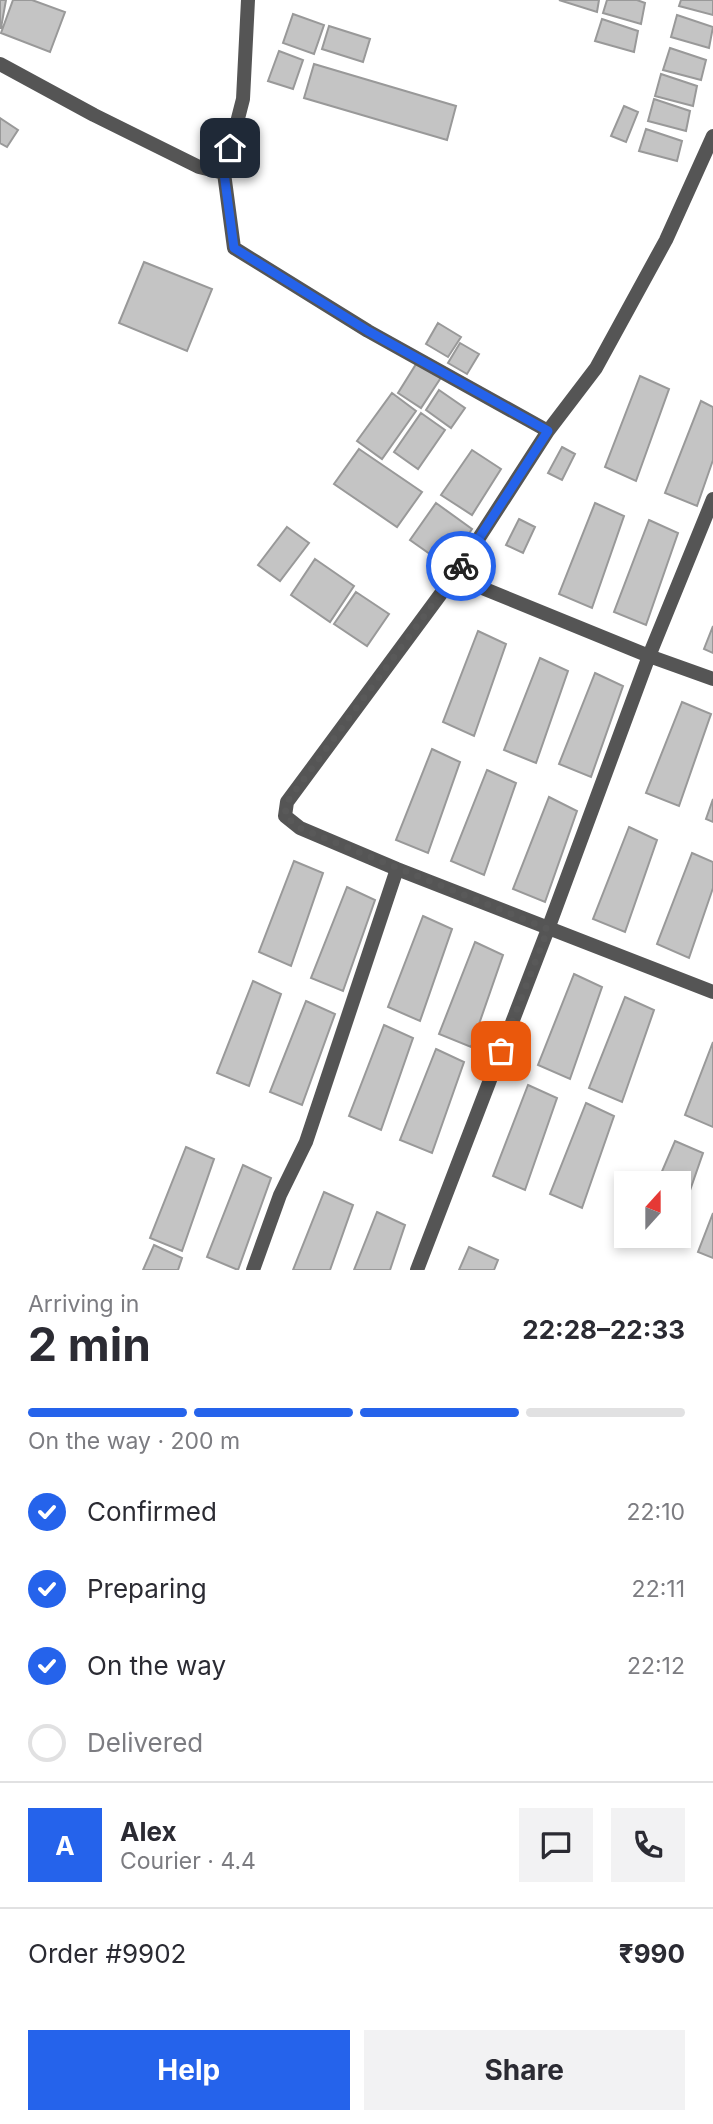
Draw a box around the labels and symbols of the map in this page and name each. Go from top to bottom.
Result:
pin [200,118,260,178]
courier [426,531,496,601]
pin [471,1021,531,1081]
north arrow [614,1171,691,1248]

